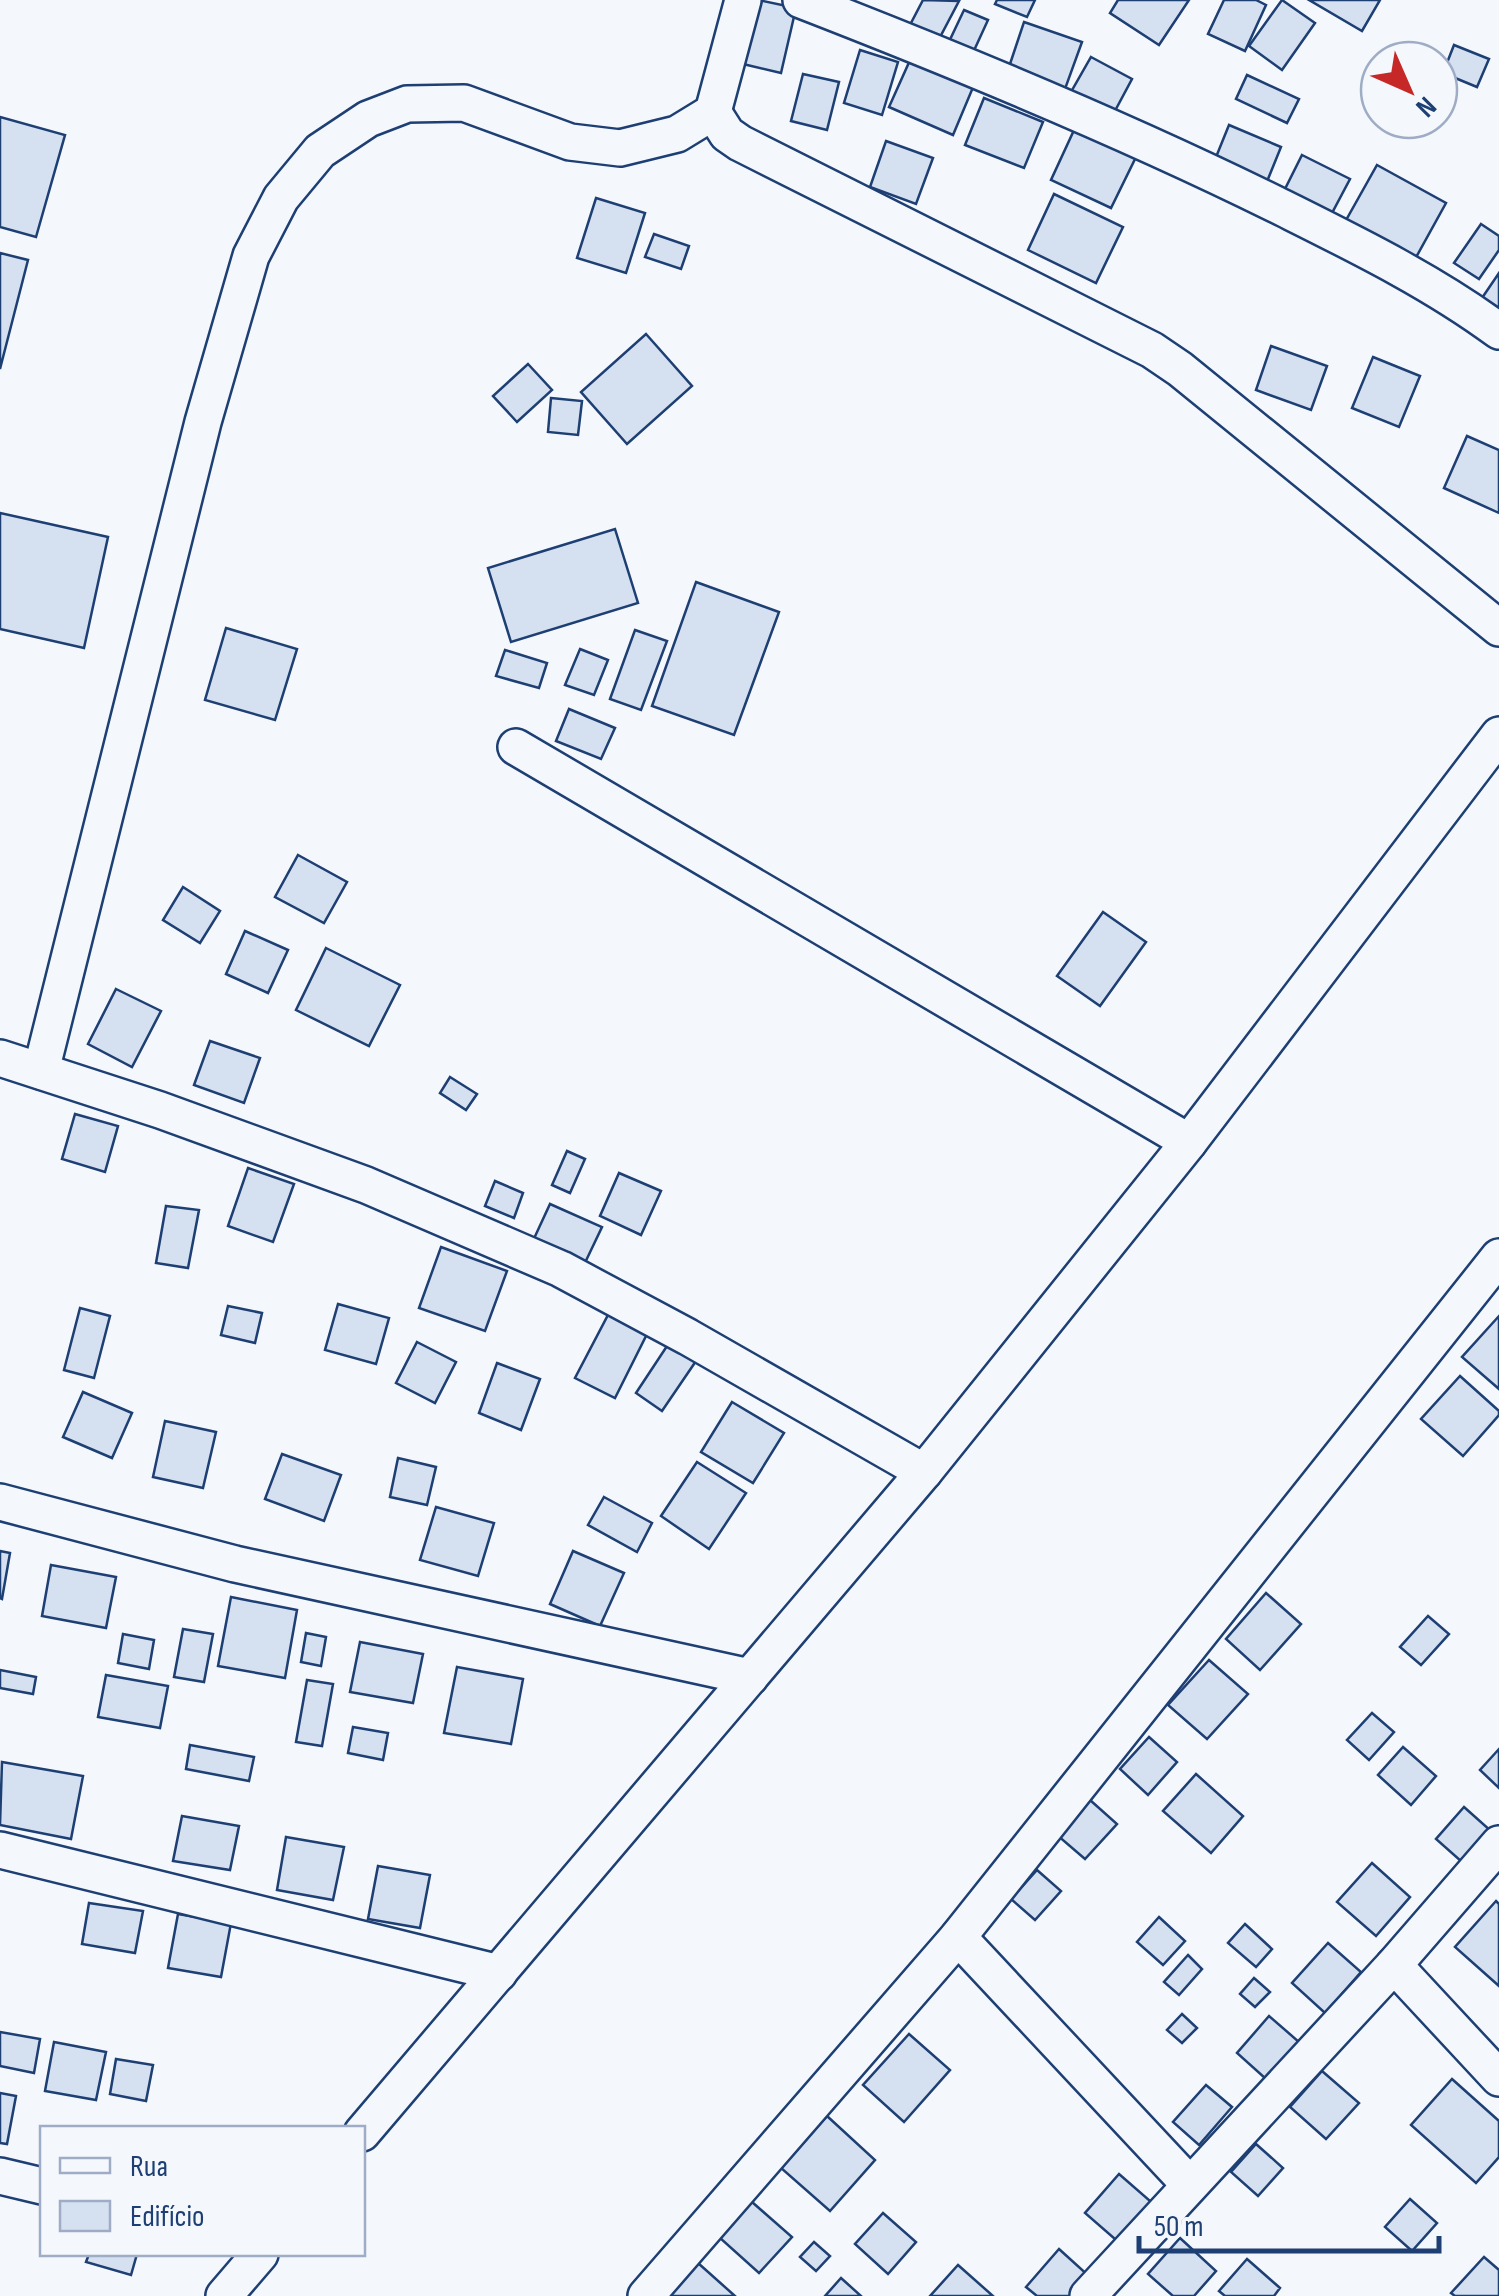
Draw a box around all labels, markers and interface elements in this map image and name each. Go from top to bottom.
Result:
north arrow [1359,40,1459,140]
text: N [1409,90,1443,124]
legend [40,2126,365,2256]
text: Rua [130,2149,168,2185]
scale bar [1139,2191,1439,2253]
text: Edifício [130,2199,205,2235]
text: 50 m [1154,2209,1203,2245]

